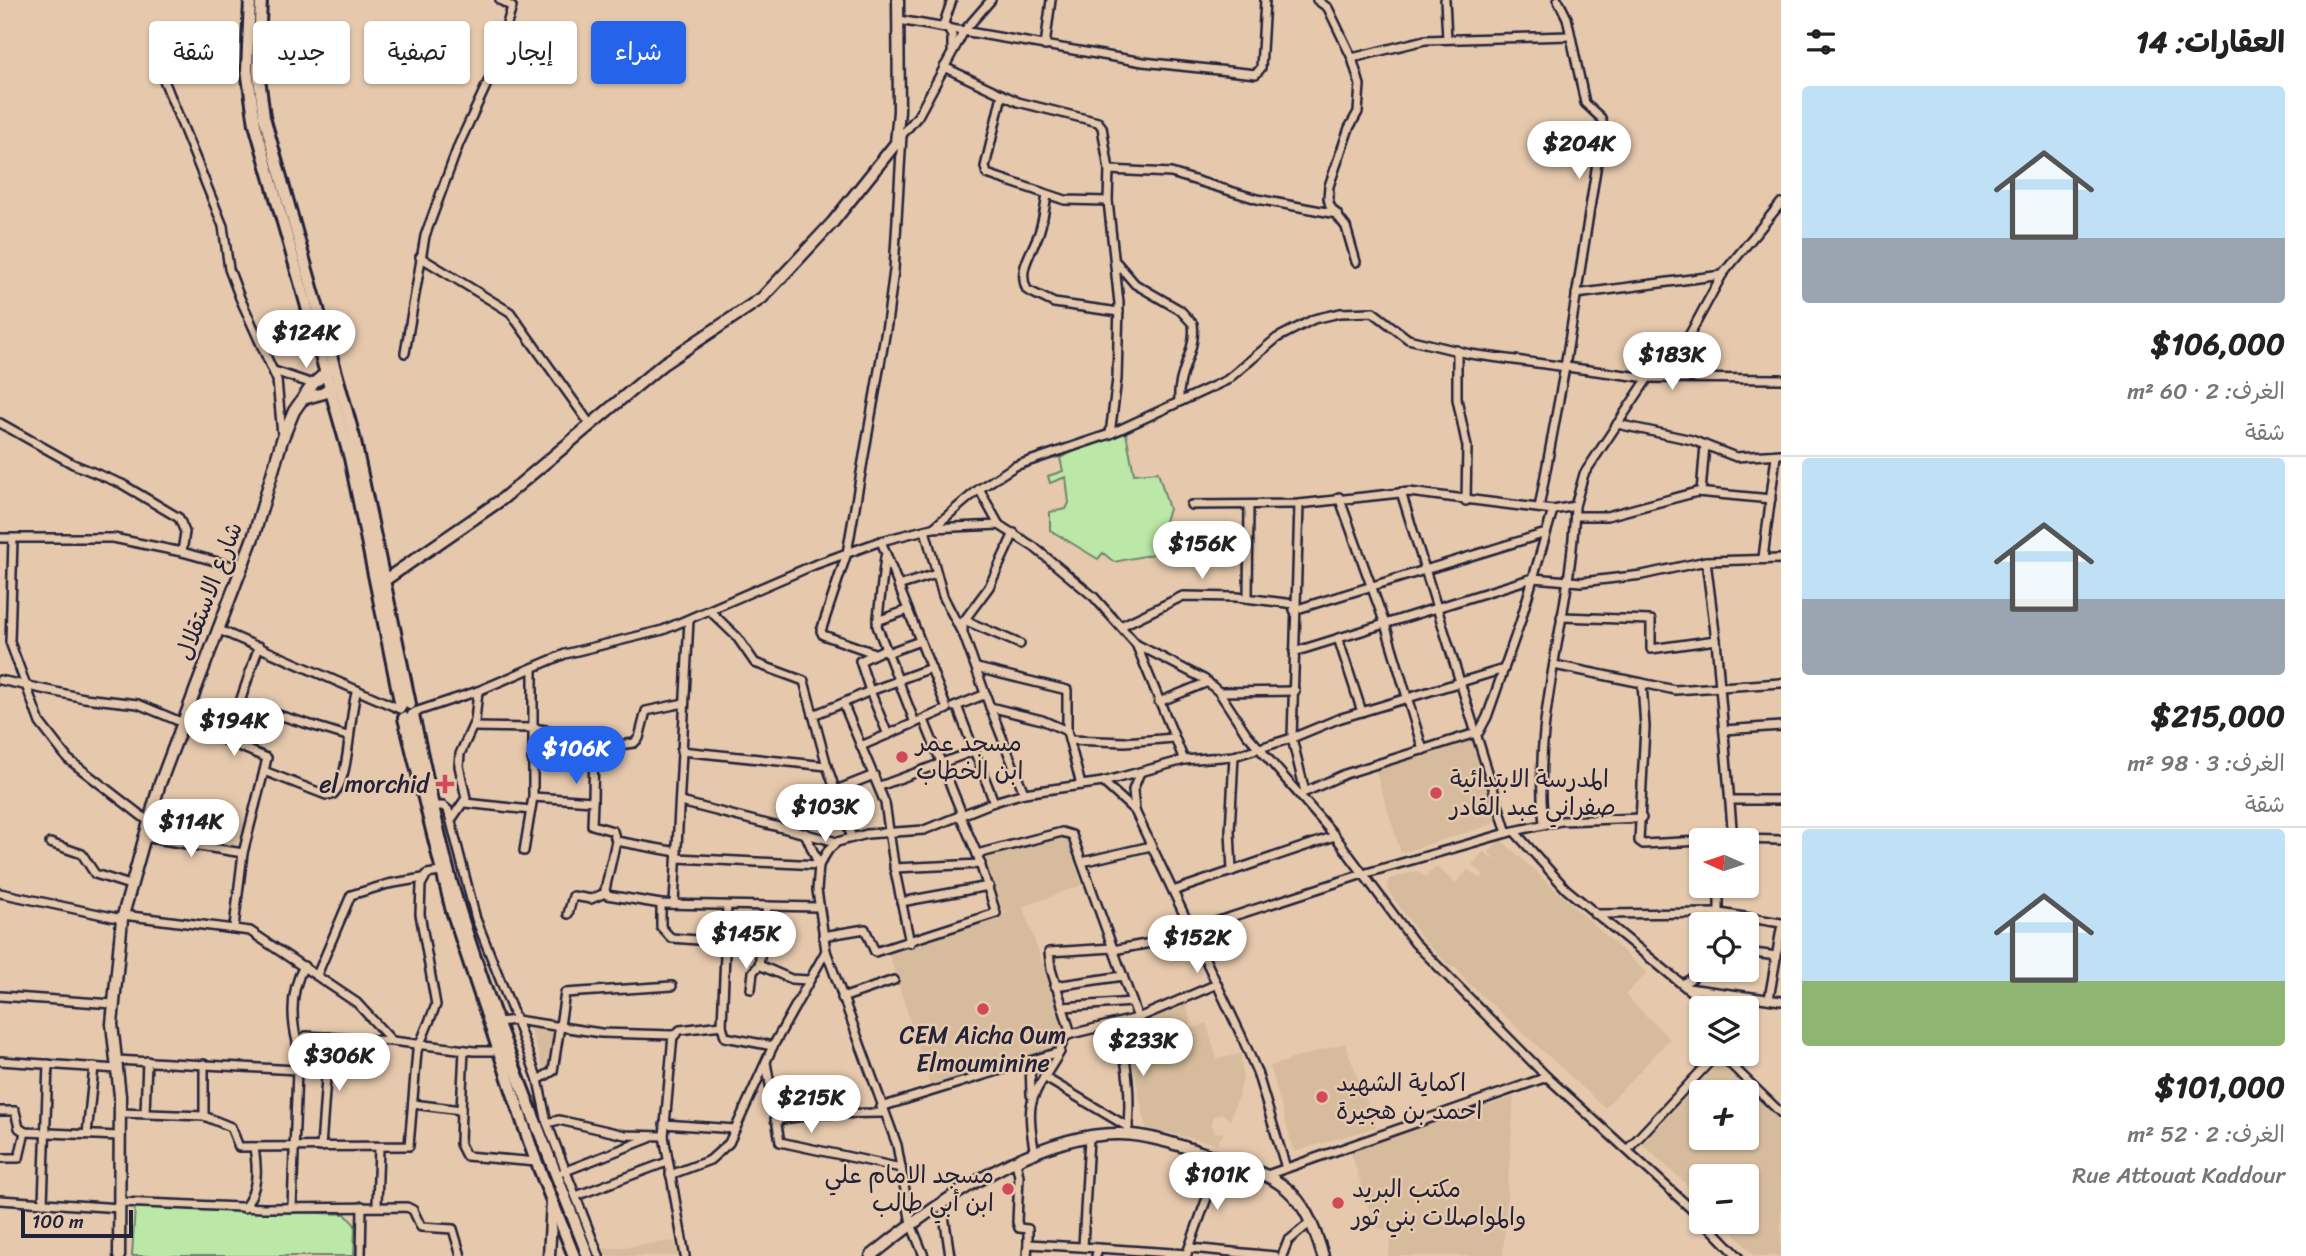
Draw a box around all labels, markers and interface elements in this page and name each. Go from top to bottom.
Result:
text: العقارات: 14 [2136,15,2285,69]
chip: شقة [149,21,239,84]
chip: جديد [253,21,350,84]
chip: تصفية [364,21,470,84]
chip: إيجار [484,21,577,84]
chip: شراء [591,21,686,84]
icon: filters [1802,23,1840,61]
pin: $204K [1530,122,1628,181]
text: $204K [1543,123,1615,164]
icon: home [1981,132,2107,258]
pin: $124K [257,310,355,370]
text: $124K [273,312,339,353]
text: $106,000 [2151,317,2285,371]
pin: $183K [1623,332,1721,392]
text: $183K [1639,334,1705,375]
text: الغرف: 2 · 60 m² [2127,371,2285,412]
text: شقة [2245,412,2285,453]
icon: home [1981,504,2107,630]
street label: شارع الاستقلال [163,515,255,667]
pin: $156K [1153,522,1251,581]
text: $156K [1169,523,1235,564]
text: $215,000 [2151,689,2285,743]
pin: $194K [185,698,283,758]
text: $194K [200,700,268,741]
place label: مسجد عمر ابن الخطاب [914,722,1023,792]
pin: $106K [527,726,625,786]
text: $106K [543,728,609,769]
text: الغرف: 3 · 98 m² [2128,743,2285,784]
marker: مسجد عمر ابن الخطاب [894,749,910,765]
place label: المدرسة الابتدائية صفراني عبد القادر [1448,758,1616,828]
place label: el morchid [319,763,430,805]
marker: el morchid [435,774,455,794]
pin: $103K [776,784,874,844]
text: شقة [2245,784,2285,825]
marker: المدرسة الابتدائية صفراني عبد القادر [1428,785,1444,801]
text: $103K [792,786,858,827]
pin: $114K [142,800,240,859]
text: $114K [159,801,223,842]
north arrow [1689,828,1759,898]
map controls [1689,828,1759,1234]
icon: home [1981,875,2107,1001]
pin: $145K [697,912,795,971]
button: locate [1689,912,1759,982]
text: $145K [712,913,780,954]
pin: $152K [1148,916,1246,975]
text: $152K [1164,917,1230,958]
button: layers [1689,996,1759,1066]
marker: CEM Aicha Oum Elmouminine [975,1001,991,1017]
place label: CEM Aicha Oum Elmouminine [900,1014,1066,1084]
pin: $233K [1094,1018,1192,1078]
text: $233K [1109,1020,1177,1061]
pin: $306K [290,1034,388,1093]
text: $306K [304,1035,374,1076]
text: $101,000 [2155,1060,2285,1114]
place label: اكماية الشهيد احمد بن هجيرة [1336,1062,1482,1132]
pin: $215K [762,1076,860,1135]
text: $215K [778,1077,844,1118]
button: + [1689,1080,1759,1150]
marker: اكماية الشهيد احمد بن هجيرة [1314,1089,1330,1105]
text: الغرف: 2 · 52 m² [2128,1114,2285,1155]
pin: $101K [1168,1152,1266,1212]
place label: مسجد الامام علي ابن أبي طالب [825,1154,994,1224]
text: $101K [1185,1154,1249,1195]
text: Rue Attouat Kaddour [2072,1155,2285,1196]
button: − [1689,1164,1759,1234]
place label: مكتب البريد والمواصلات بني ثور [1350,1168,1526,1238]
marker: مسجد الامام علي ابن أبي طالب [1000,1181,1016,1197]
marker: مكتب البريد والمواصلات بني ثور [1330,1195,1346,1211]
text: 100 m [32,1205,84,1238]
scale bar [21,1207,133,1239]

